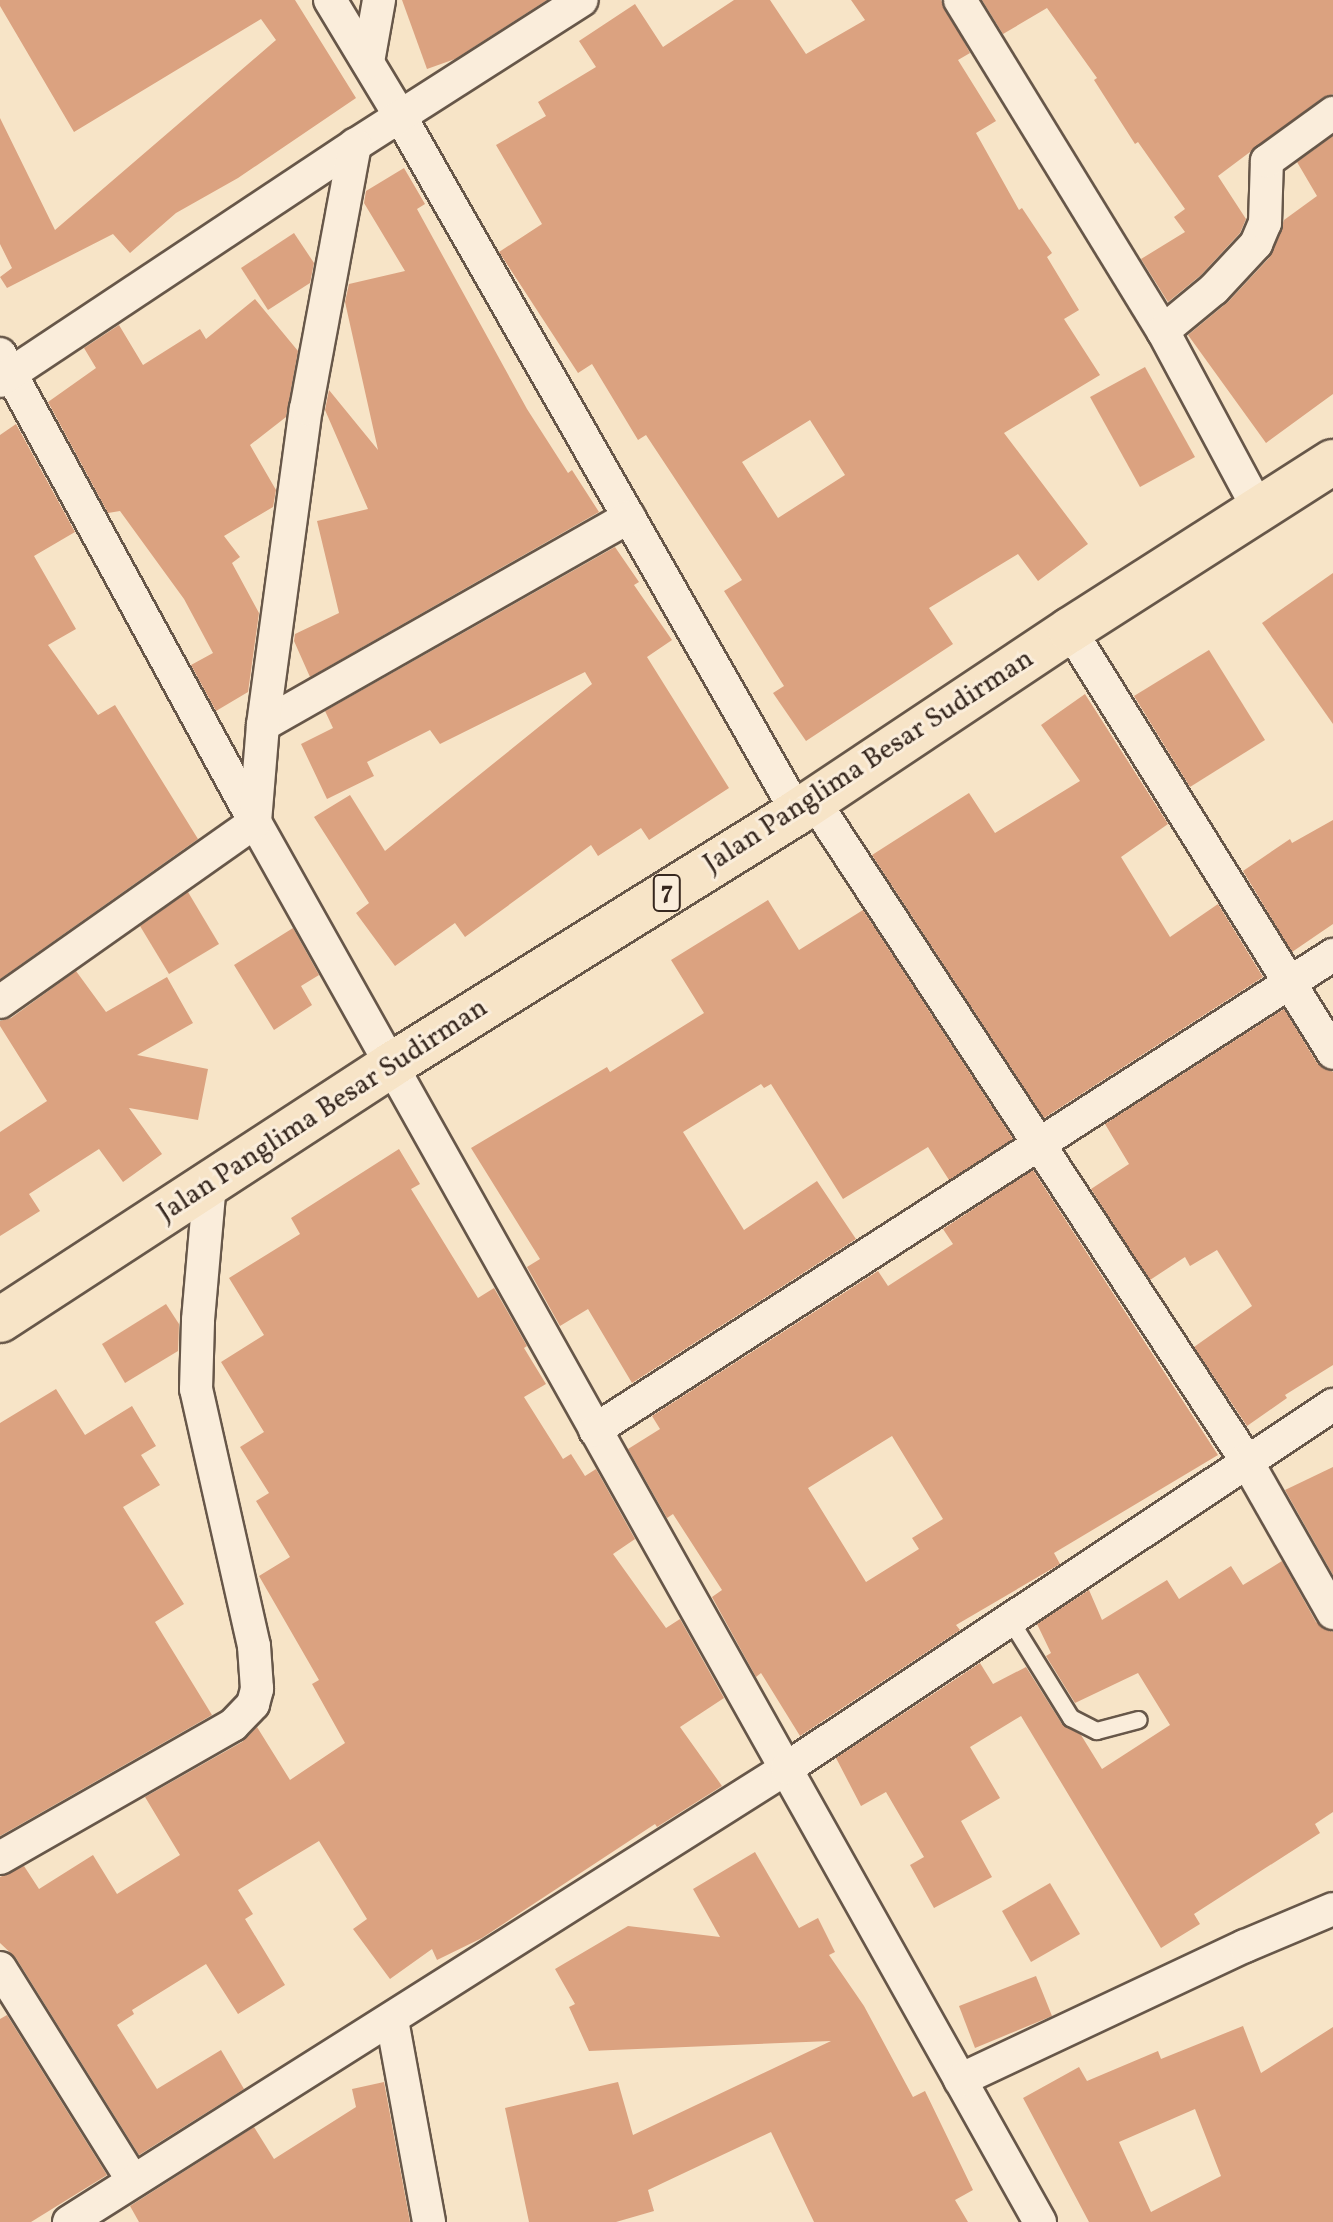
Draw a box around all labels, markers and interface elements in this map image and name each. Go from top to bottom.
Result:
street label: Jalan Panglima Besar Sudirman [698,643,1040,881]
road number: 7 [651,871,683,915]
street label: Jalan Panglima Besar Sudirman [152,992,494,1230]

